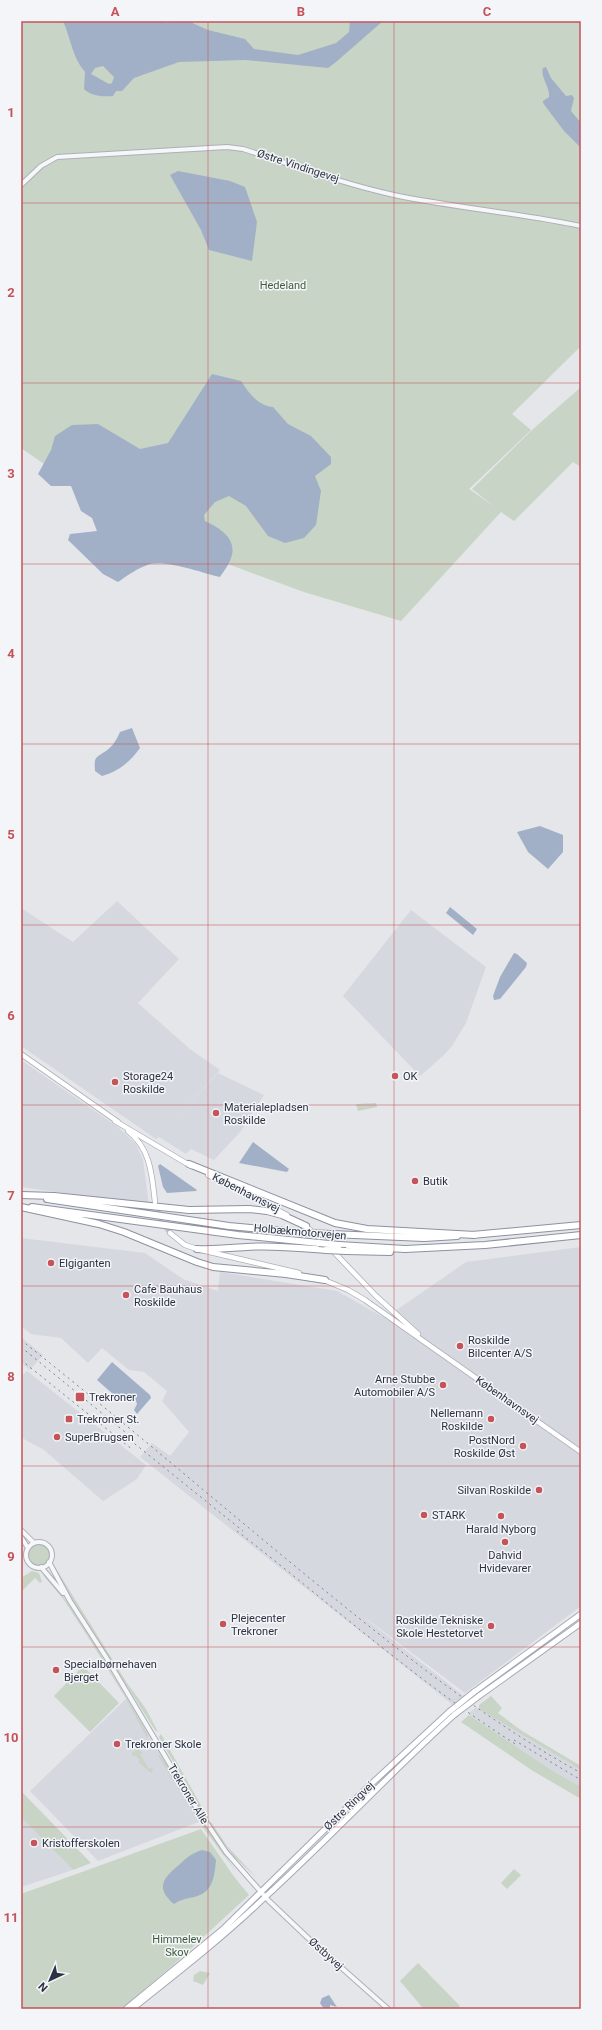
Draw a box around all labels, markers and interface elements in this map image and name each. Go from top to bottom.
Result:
text: A [111,4,120,19]
text: B [297,4,305,19]
text: C [483,4,492,19]
text: 1 [7,105,15,120]
street label: Østre Vindingevej [255,147,341,185]
park label: Hedeland [260,279,306,292]
text: 2 [7,285,15,300]
text: 3 [7,466,15,481]
text: 4 [7,646,15,661]
text: 5 [7,827,15,842]
text: 6 [7,1008,15,1023]
place label: Storage24 Roskilde [123,1070,173,1096]
place label: OK [403,1070,418,1083]
marker: OK [390,1071,400,1081]
marker: Storage24 Roskilde [110,1077,120,1087]
place label: Materialepladsen Roskilde [224,1101,309,1127]
marker: Materialepladsen Roskilde [211,1108,221,1118]
street label: Københavnsvej [210,1170,282,1216]
place label: Butik [423,1175,448,1188]
marker: Butik [410,1176,420,1186]
text: 7 [7,1188,15,1203]
street label: Holbækmotorvejen [253,1221,347,1243]
place label: Elgiganten [59,1257,111,1270]
marker: Elgiganten [46,1258,56,1268]
place label: Cafe Bauhaus Roskilde [134,1283,202,1309]
marker: Cafe Bauhaus Roskilde [121,1290,131,1300]
place label: Roskilde Bilcenter A/S [468,1334,532,1360]
marker: Roskilde Bilcenter A/S [455,1341,465,1351]
text: 8 [7,1369,15,1384]
place label: Arne Stubbe Automobiler A/S [354,1373,435,1399]
street label: Københavnsvej [473,1373,541,1427]
marker: Arne Stubbe Automobiler A/S [438,1380,448,1390]
marker: Trekroner [74,1391,86,1403]
place label: Trekroner [89,1391,136,1404]
place label: Nellemann Roskilde [430,1407,483,1433]
place label: Trekroner St. [77,1413,140,1426]
marker: Trekroner St. [64,1414,74,1424]
marker: Nellemann Roskilde [486,1414,496,1424]
place label: SuperBrugsen [65,1431,134,1444]
marker: SuperBrugsen [52,1432,62,1442]
place label: PostNord Roskilde Øst [454,1434,515,1460]
marker: PostNord Roskilde Øst [518,1441,528,1451]
place label: Silvan Roskilde [457,1484,531,1497]
marker: Silvan Roskilde [534,1485,544,1495]
place label: STARK [432,1509,466,1522]
marker: STARK [419,1510,429,1520]
marker: Harald Nyborg [496,1511,506,1521]
place label: Harald Nyborg [466,1523,536,1536]
marker: Dahvid Hvidevarer [500,1537,510,1547]
text: 9 [7,1549,15,1564]
place label: Dahvid Hvidevarer [479,1549,531,1575]
place label: Plejecenter Trekroner [231,1612,286,1638]
place label: Roskilde Tekniske Skole Hestetorvet [396,1614,483,1640]
marker: Plejecenter Trekroner [218,1619,228,1629]
marker: Roskilde Tekniske Skole Hestetorvet [486,1621,496,1631]
place label: Specialbørnehaven Bjerget [64,1658,157,1684]
marker: Specialbørnehaven Bjerget [51,1665,61,1675]
text: 10 [4,1730,18,1745]
place label: Trekroner Skole [125,1738,202,1751]
marker: Trekroner Skole [112,1739,122,1749]
street label: Trekroner Alle [165,1762,211,1827]
street label: Østre Ringvej [321,1779,377,1833]
place label: Kristofferskolen [42,1837,120,1850]
marker: Kristofferskolen [29,1838,39,1848]
text: 11 [4,1910,18,1925]
park label: Himmelev Skov [152,1933,202,1959]
street label: Østbyvej [306,1935,346,1973]
north arrow [30,1960,70,2000]
text: N [36,1979,51,1994]

